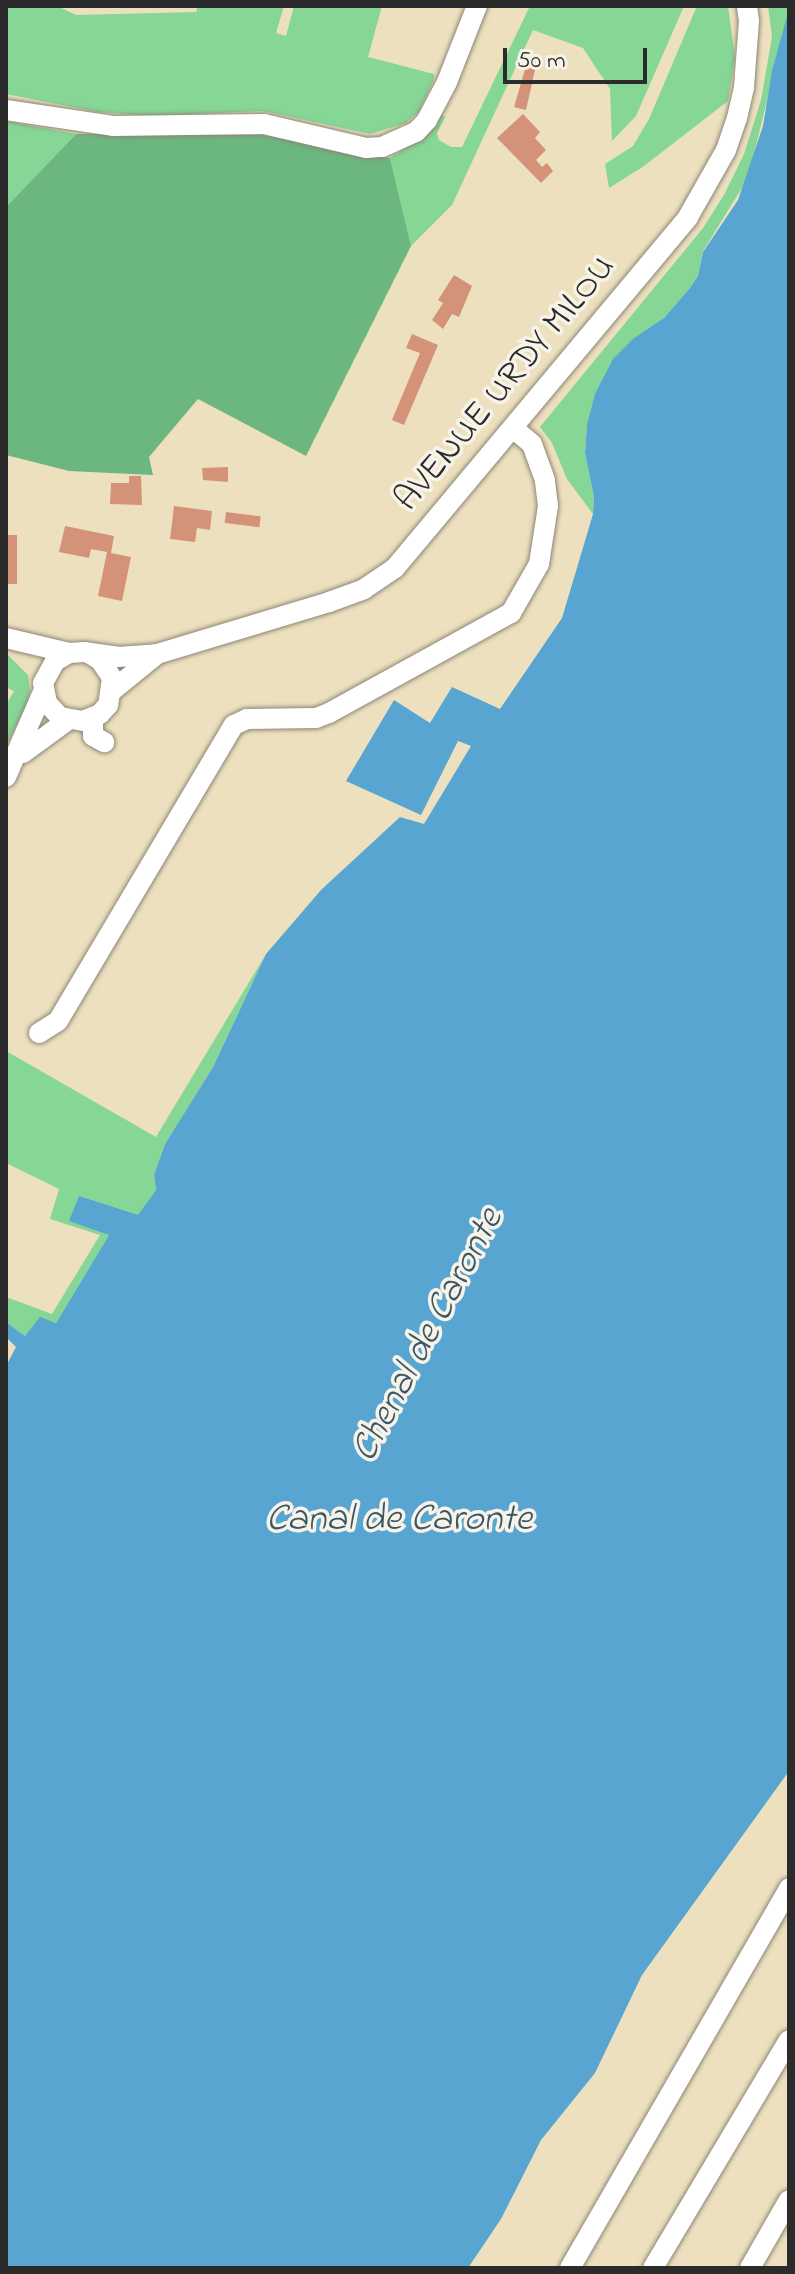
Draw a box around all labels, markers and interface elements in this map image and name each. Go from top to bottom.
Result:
scale bar [507,32,651,82]
text: 50 m [517,44,566,79]
street label: AVENUE URDY MILOU [386,247,626,521]
water label: Chenal de Caronte [343,1202,515,1470]
water label: Canal de Caronte [266,1498,532,1544]

